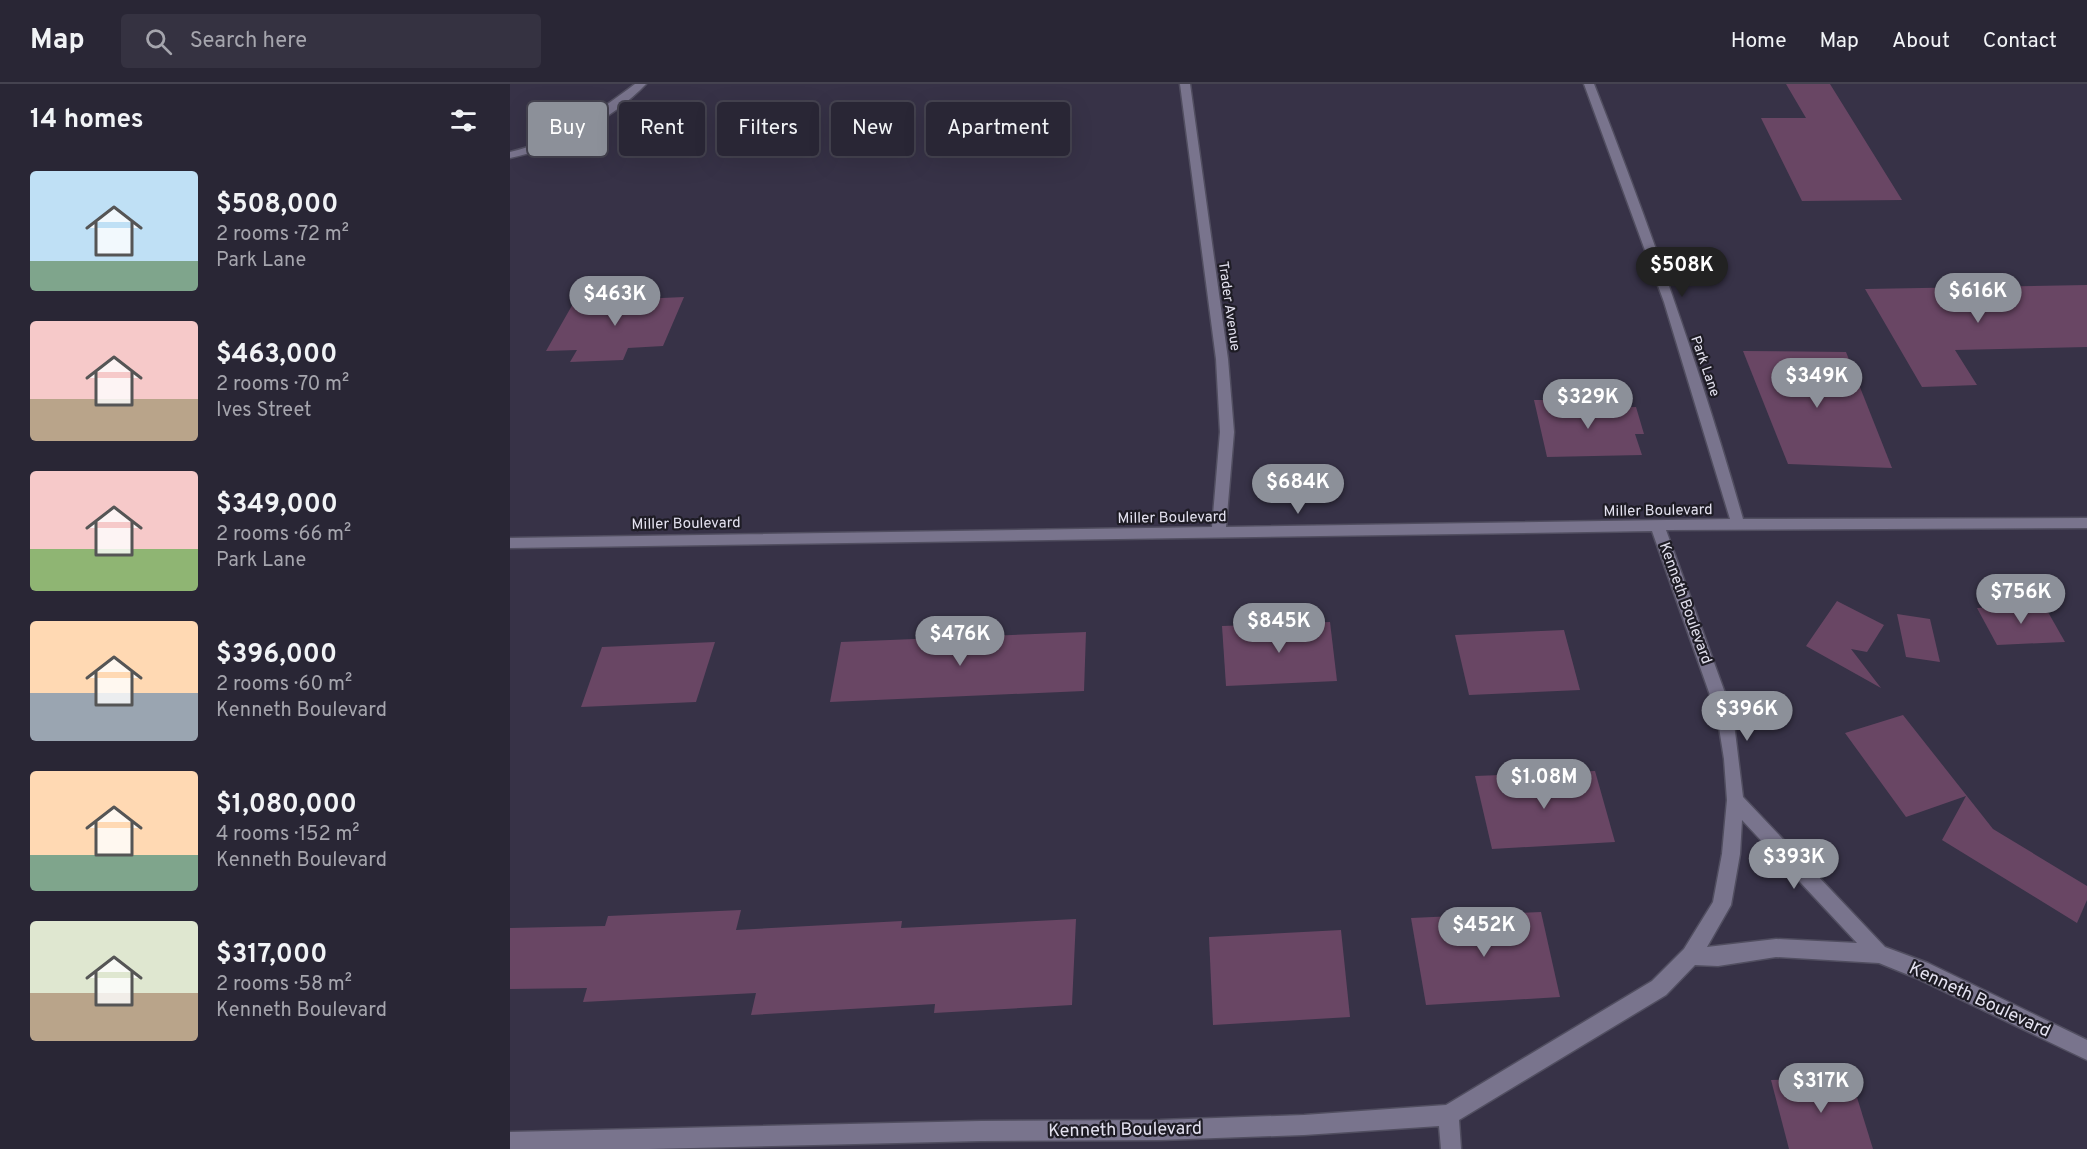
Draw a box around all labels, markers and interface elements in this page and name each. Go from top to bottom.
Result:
search box [121,14,541,68]
text: Map [30,23,85,59]
icon: search [142,25,175,58]
text: Search here [190,28,307,55]
text: Home [1731,28,1787,55]
text: Map [1820,28,1859,55]
text: About [1892,28,1950,55]
text: Contact [1983,28,2057,55]
chip: Buy [528,102,607,156]
chip: Rent [619,102,705,156]
chip: Filters [717,102,819,156]
chip: New [831,102,914,156]
chip: Apartment [926,102,1070,156]
text: 14 homes [30,104,144,137]
icon: filters [447,104,480,137]
text: $508,000 [216,189,338,222]
icon: home [78,195,150,267]
text: 2 rooms · 72 m² [216,222,349,248]
pin: $508K [1640,247,1724,298]
text: Park Lane [216,248,306,274]
text: $508K [1650,253,1714,279]
street label: Trader Avenue [1214,260,1243,352]
pin: $616K [1936,273,2020,324]
pin: $463K [573,276,657,327]
text: $616K [1949,279,2007,305]
text: $463K [583,282,647,308]
street label: Park Lane [1686,334,1723,399]
text: $463,000 [216,339,337,372]
icon: home [78,345,150,417]
pin: $349K [1775,358,1859,409]
text: $349K [1785,364,1849,390]
text: 2 rooms · 70 m² [216,372,349,398]
pin: $329K [1546,379,1630,430]
text: $329K [1557,385,1619,411]
text: Ives Street [216,398,312,424]
pin: $684K [1256,464,1340,515]
text: $684K [1266,470,1330,496]
text: $349,000 [216,489,338,522]
icon: home [78,495,150,567]
street label: Miller Boulevard [1603,501,1713,522]
street label: Miller Boulevard [1117,508,1227,529]
street label: Miller Boulevard [631,514,741,535]
text: 2 rooms · 66 m² [216,522,351,548]
street label: Kenneth Boulevard [1654,540,1715,667]
text: Park Lane [216,548,306,574]
pin: $756K [1979,574,2063,625]
text: $756K [1990,580,2052,606]
pin: $845K [1237,603,1321,654]
text: $845K [1247,609,1311,635]
pin: $476K [918,616,1002,667]
text: $476K [929,622,991,648]
text: $396,000 [216,639,337,672]
icon: home [78,645,150,717]
text: 2 rooms · 60 m² [216,672,352,698]
pin: $396K [1705,691,1789,742]
text: $396K [1716,697,1778,723]
text: Kenneth Boulevard [216,698,387,724]
pin: $1.08M [1495,759,1593,810]
text: $1.08M [1511,765,1577,791]
text: $1,080,000 [216,789,357,822]
icon: home [78,795,150,867]
text: 4 rooms · 152 m² [216,822,360,848]
pin: $393K [1752,839,1836,890]
text: $393K [1763,845,1825,871]
text: Kenneth Boulevard [216,848,387,874]
pin: $452K [1442,907,1526,958]
text: $452K [1452,913,1516,939]
text: $317,000 [216,939,327,972]
icon: home [78,945,150,1017]
street label: Kenneth Boulevard [1905,957,2054,1043]
text: 2 rooms · 58 m² [216,972,352,998]
text: Kenneth Boulevard [216,998,387,1024]
pin: $317K [1779,1063,1863,1114]
text: $317K [1793,1069,1849,1095]
street label: Kenneth Boulevard [1048,1118,1202,1143]

